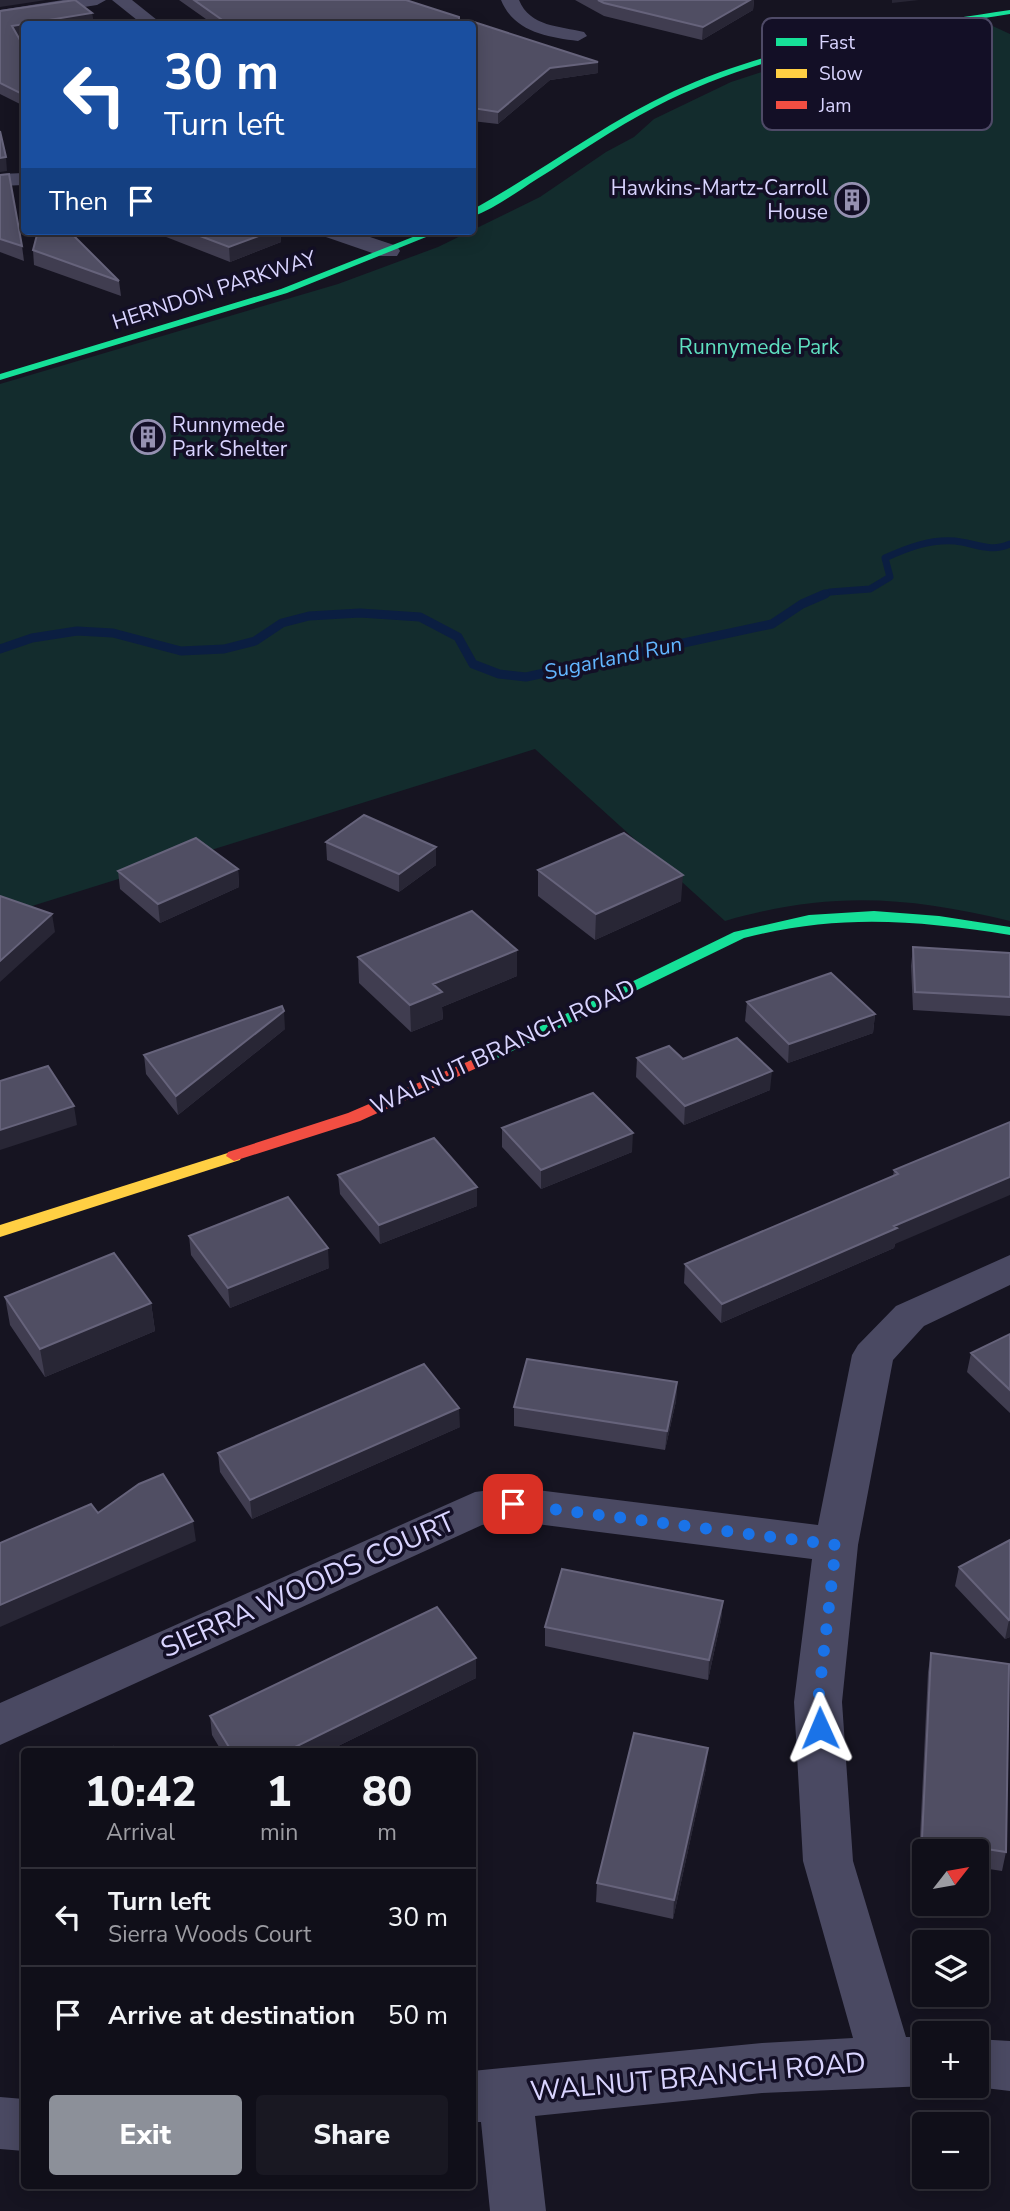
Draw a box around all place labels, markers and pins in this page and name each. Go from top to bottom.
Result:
place label: Hawkins-Martz-Carroll House [611,174,829,226]
building icon: Hawkins-Martz-Carroll House [833,181,871,219]
place label: Runnymede Park Shelter [172,411,288,463]
building icon: Runnymede Park Shelter [129,418,167,456]
pin [483,1474,543,1534]

